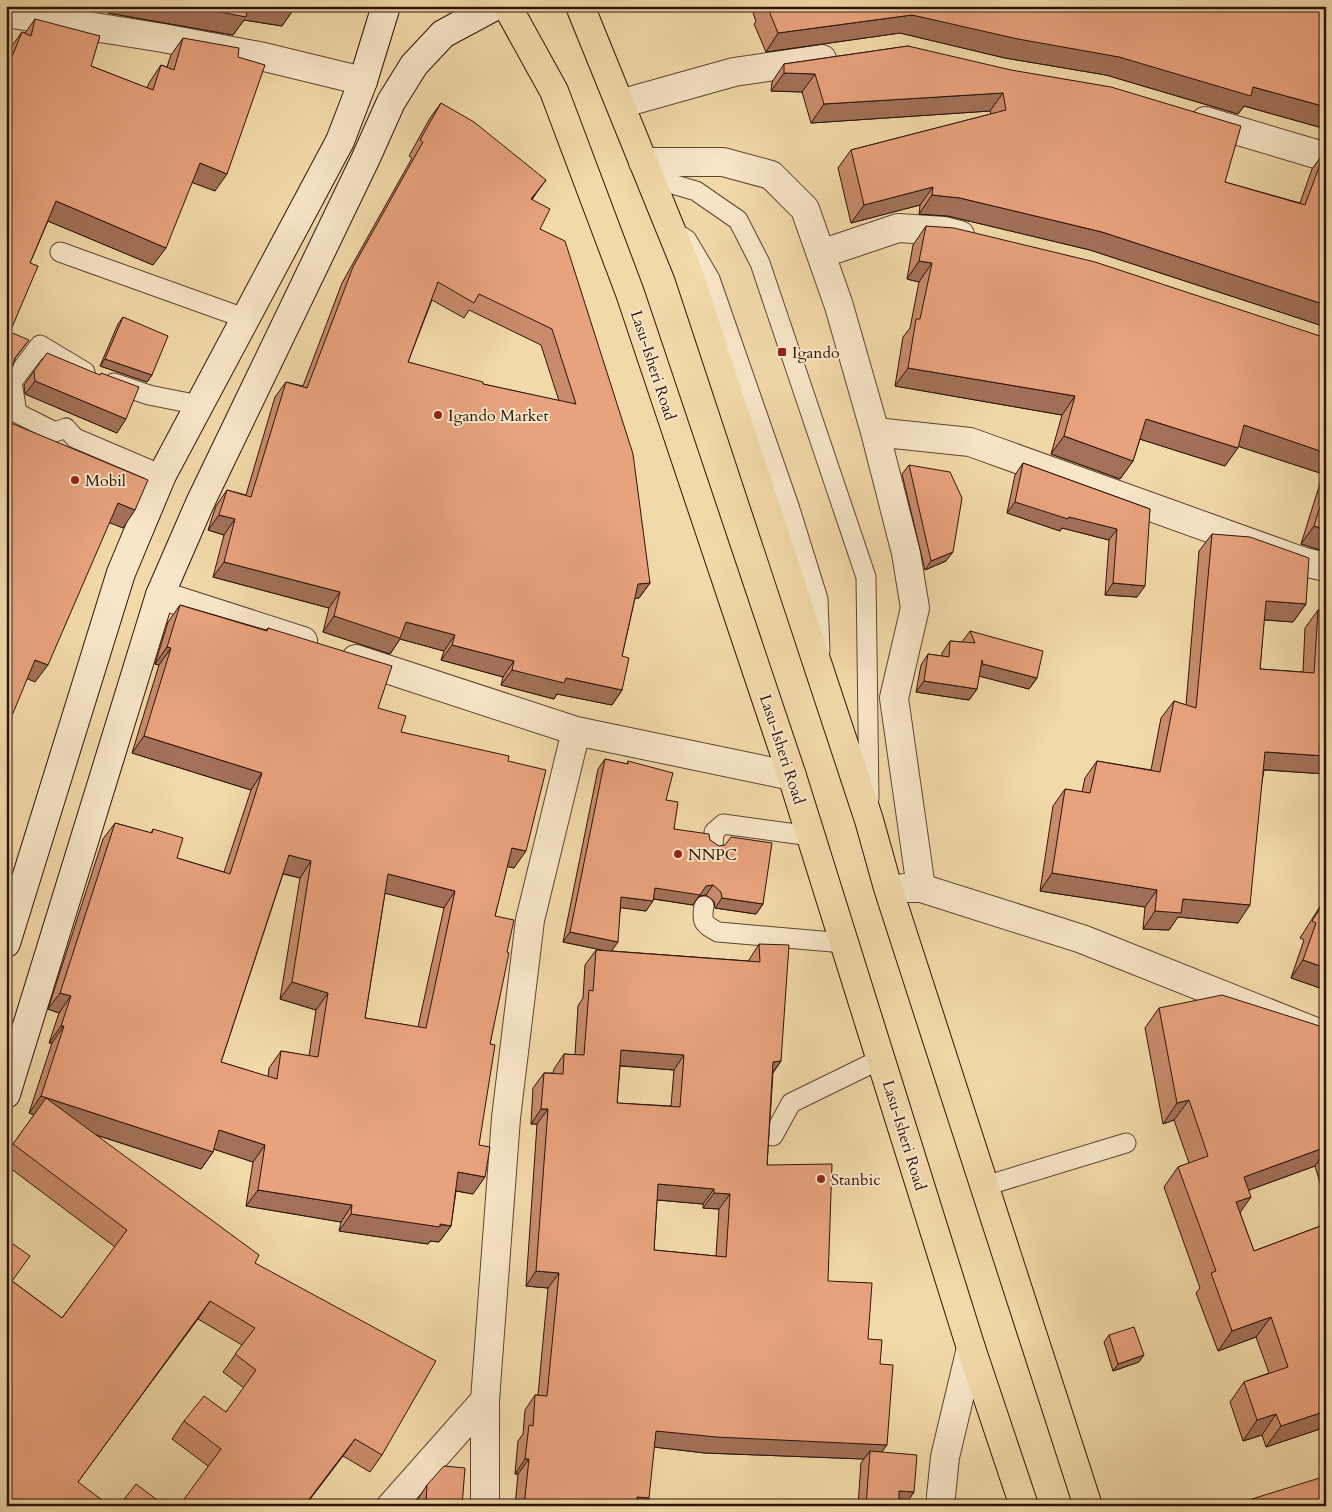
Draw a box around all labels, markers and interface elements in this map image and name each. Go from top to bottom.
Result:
street label: Lasu-Isheri Road [625,307,681,424]
place label: Igando [792,342,840,364]
marker: Igando [776,346,788,358]
place label: Igando Market [448,405,549,427]
marker: Igando Market [432,409,444,421]
place label: Mobil [85,470,126,492]
marker: Mobil [69,474,81,486]
street label: Lasu-Isheri Road [754,691,810,808]
place label: NNPC [688,844,737,866]
marker: NNPC [672,848,684,860]
street label: Lasu-Isheri Road [877,1077,931,1194]
place label: Stanbic [831,1169,880,1191]
marker: Stanbic [815,1173,827,1185]

